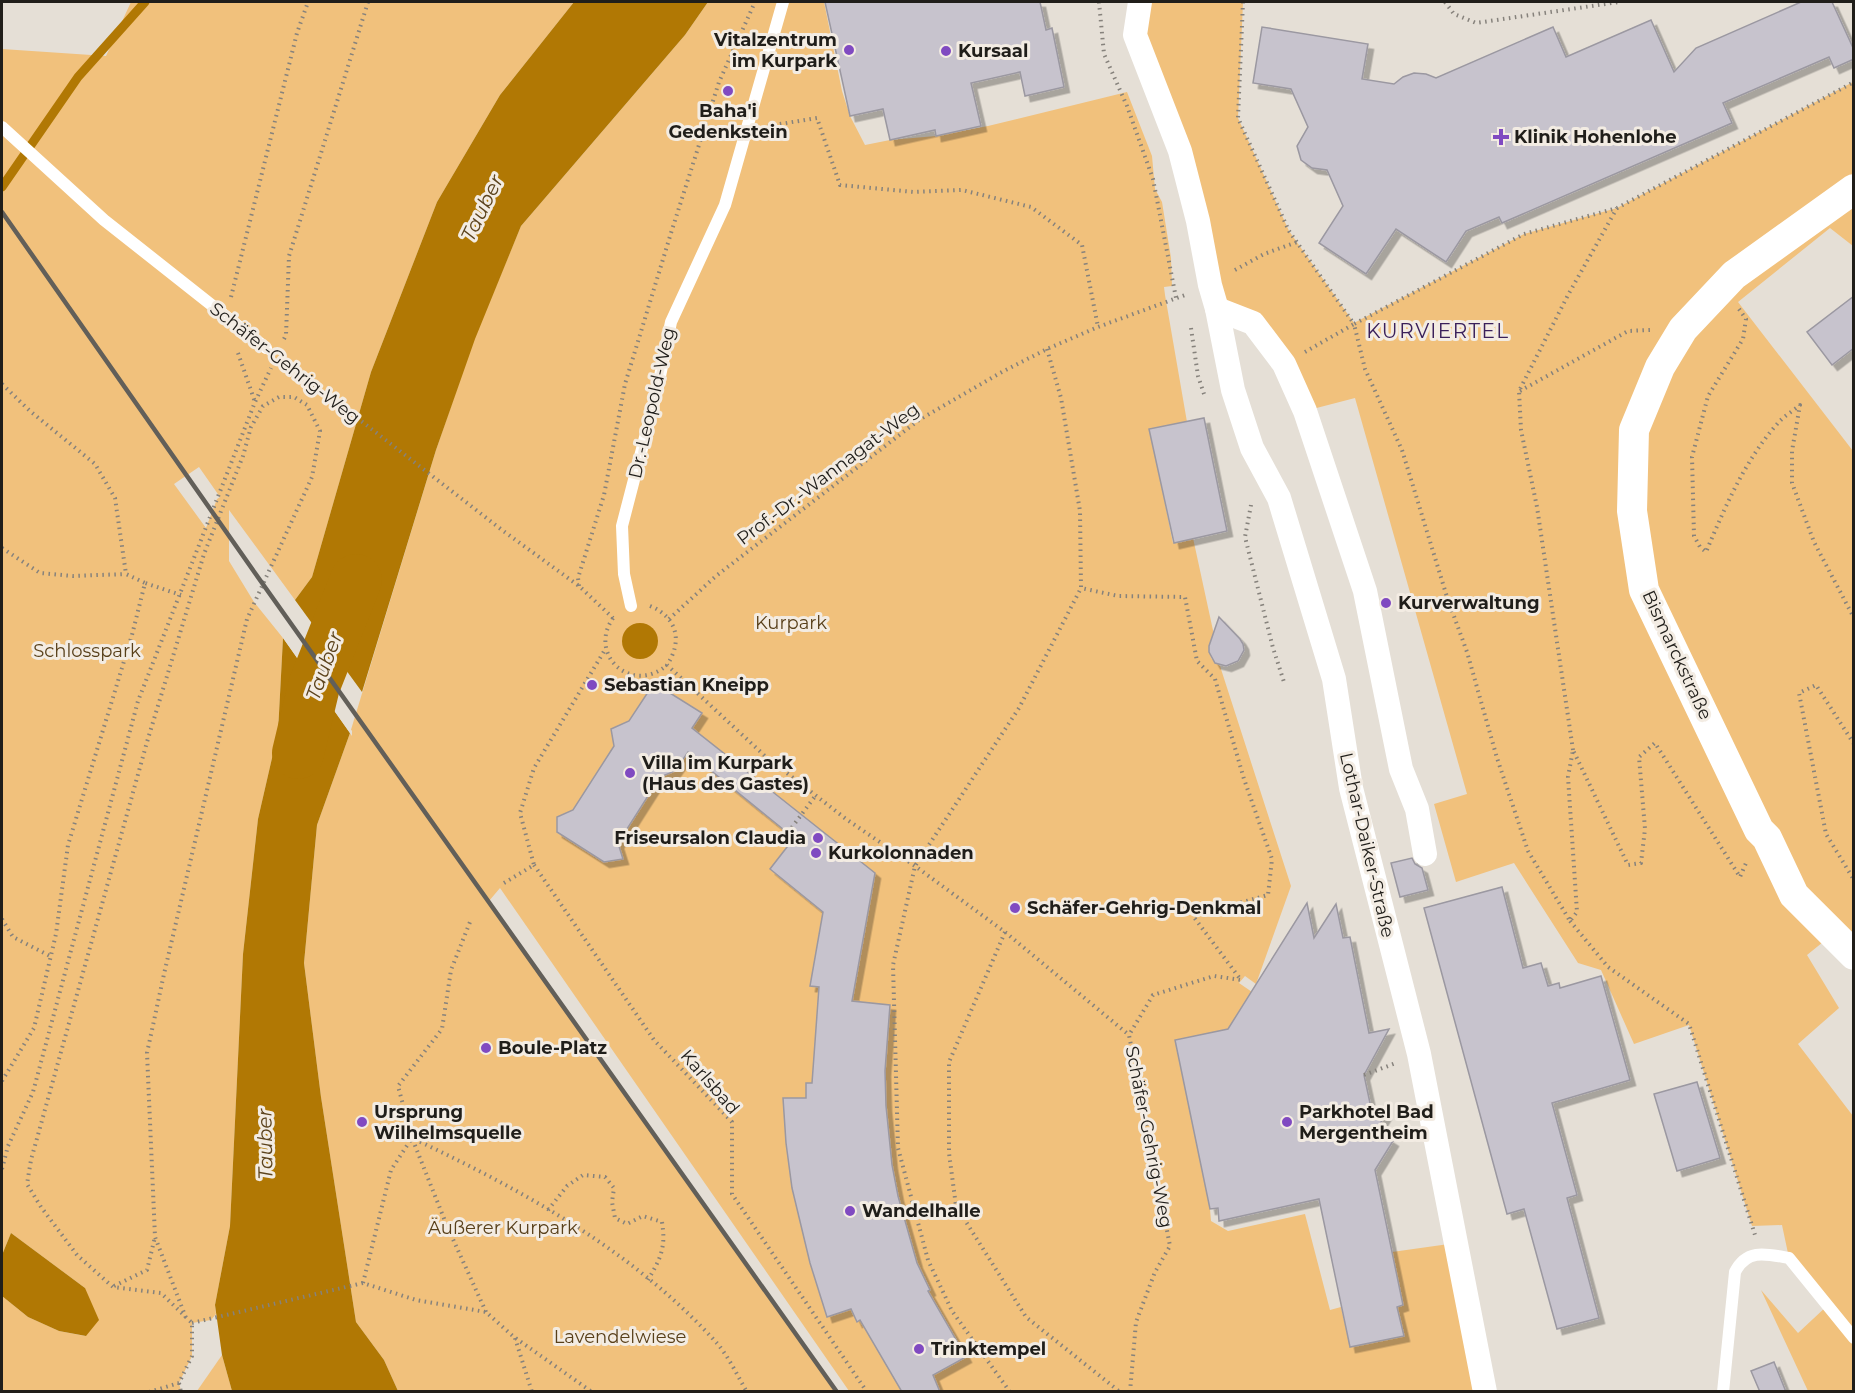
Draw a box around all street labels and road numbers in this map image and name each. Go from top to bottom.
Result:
street label: Schäfer-Gehrig-Weg [205,298,365,428]
street label: Dr.-Leopold-Weg [624,325,680,481]
street label: Prof.-Dr.-Wannagat-Weg [732,398,924,550]
street label: Bismarckstraße [1637,587,1717,723]
street label: Lothar-Daiker-Straße [1335,750,1399,940]
street label: Schäfer-Gehrig-Weg [1121,1044,1177,1230]
street label: Karlsbad [676,1045,744,1119]

